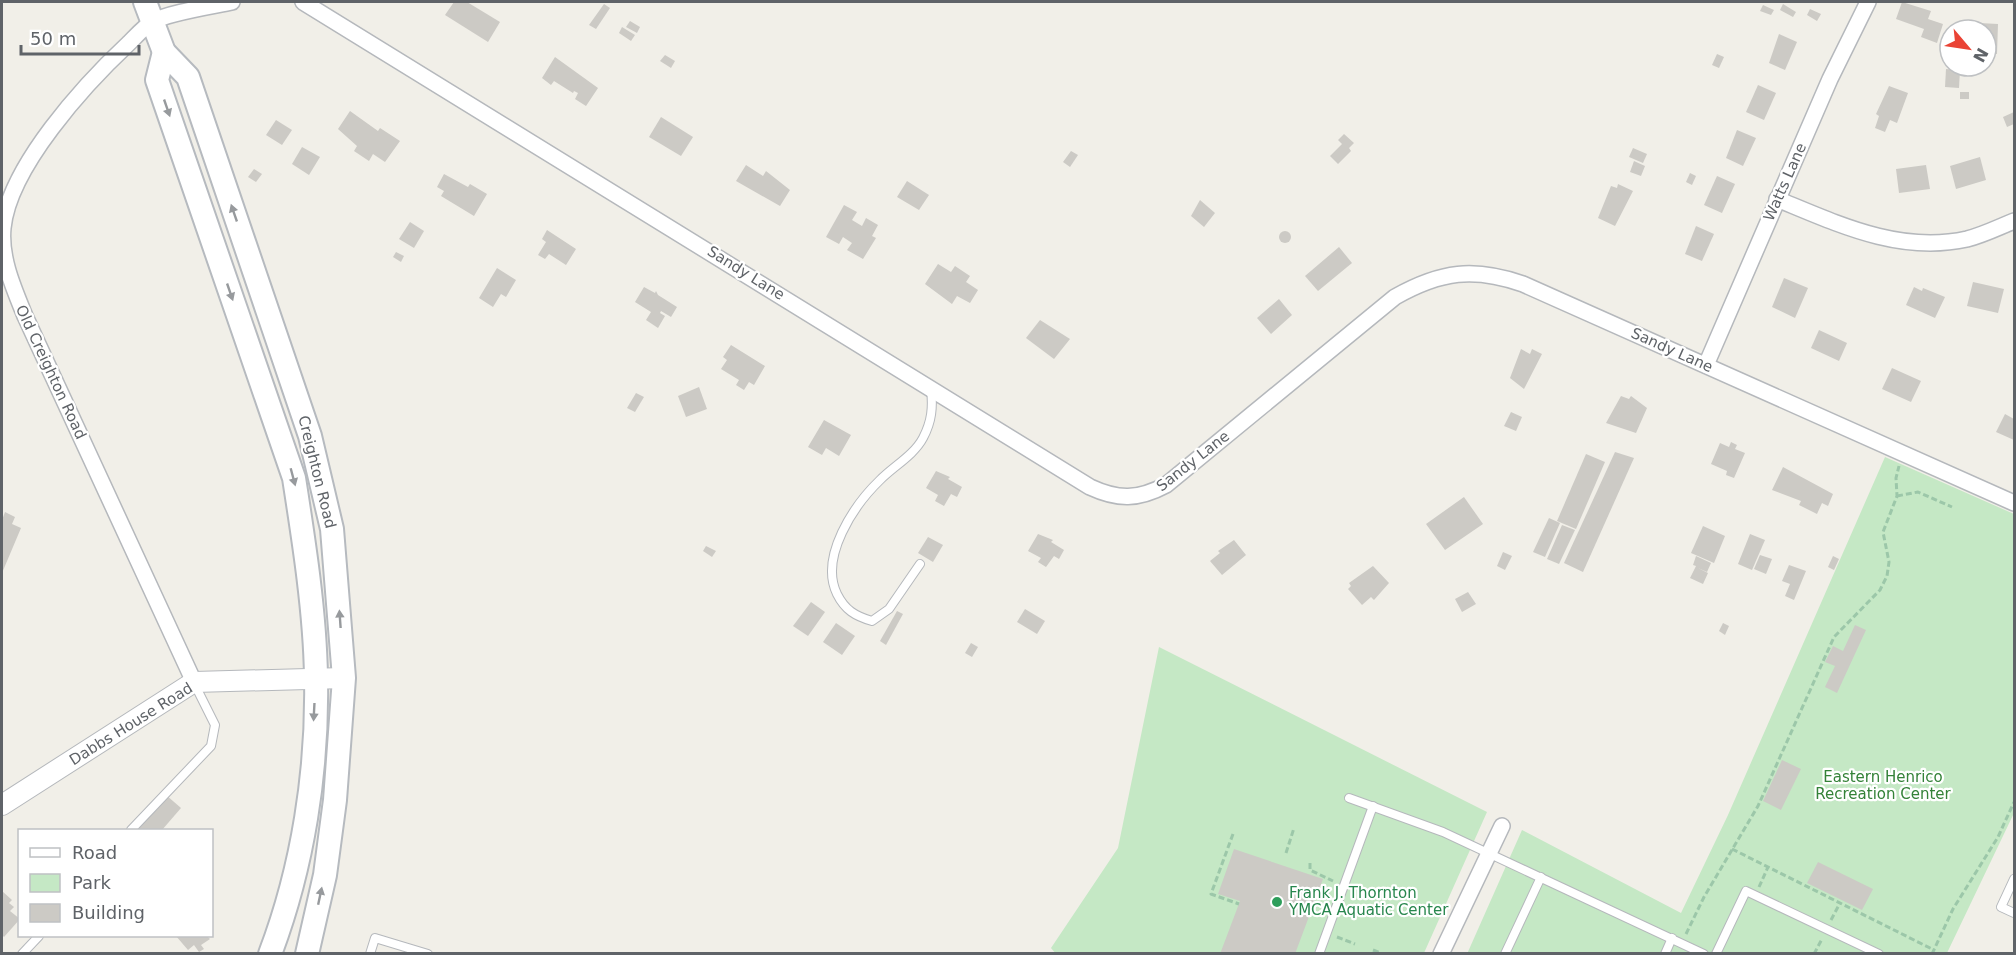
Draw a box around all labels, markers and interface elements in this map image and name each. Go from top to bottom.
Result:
scale bar [21,18,140,56]
north arrow [1938,18,1998,78]
text: 50 m [30,28,76,49]
text: N [1969,45,1992,65]
one-way arrow [162,99,172,117]
street label: Watts Lane [1760,140,1810,224]
one-way arrow [229,204,239,222]
street label: Sandy Lane [704,242,788,304]
one-way arrow [226,283,236,301]
street label: Old Creighton Road [12,302,90,442]
street label: Sandy Lane [1628,324,1716,376]
street label: Creighton Road [294,414,340,530]
street label: Sandy Lane [1153,427,1233,495]
one-way arrow [288,468,298,486]
one-way arrow [335,610,344,629]
street label: Dabbs House Road [66,679,196,769]
one-way arrow [310,703,319,722]
park label: Eastern Henrico Recreation Center [1815,768,1952,803]
legend [18,829,213,937]
text: Road [72,842,117,863]
text: Park [72,872,111,893]
place label: Frank J. Thornton YMCA Aquatic Center [1288,884,1449,919]
one-way arrow [316,887,325,906]
marker: Frank J. Thornton YMCA Aquatic Center [1270,895,1284,909]
text: Building [72,902,145,923]

